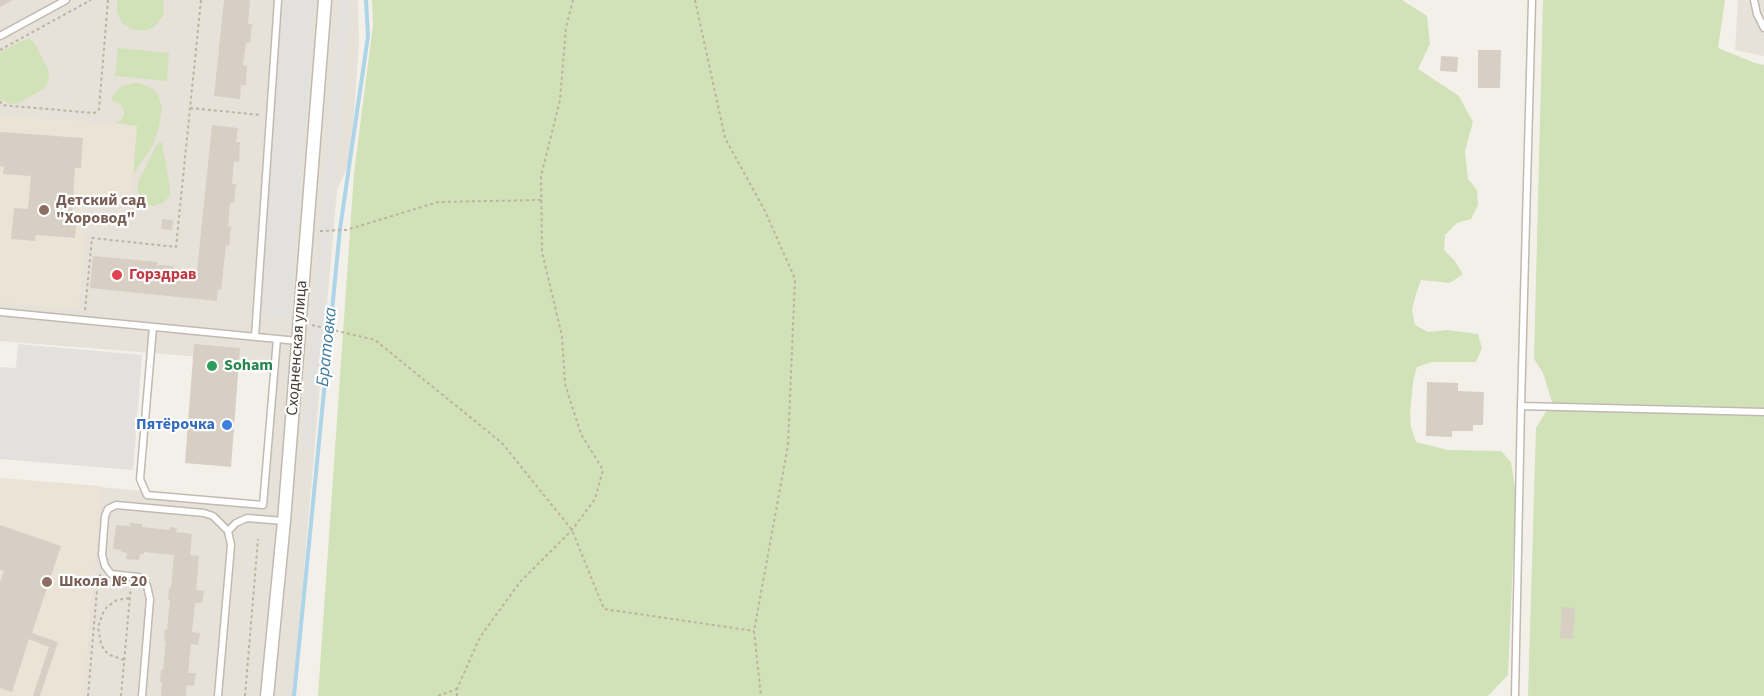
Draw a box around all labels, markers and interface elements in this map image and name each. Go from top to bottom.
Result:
place label: Детский сад "Хоровод" [56,191,146,229]
marker: Детский сад "Хоровод" [37,203,51,217]
place label: Горздрав [129,265,197,285]
marker: Горздрав [110,268,124,282]
street label: Сходненская улица [284,280,312,416]
water label: Братовка [313,306,343,388]
place label: Soham [224,356,273,376]
marker: Soham [205,359,219,373]
place label: Пятёрочка [136,415,215,435]
marker: Пятёрочка [220,418,234,432]
place label: Школа № 20 [59,572,147,592]
marker: Школа № 20 [40,575,54,589]

